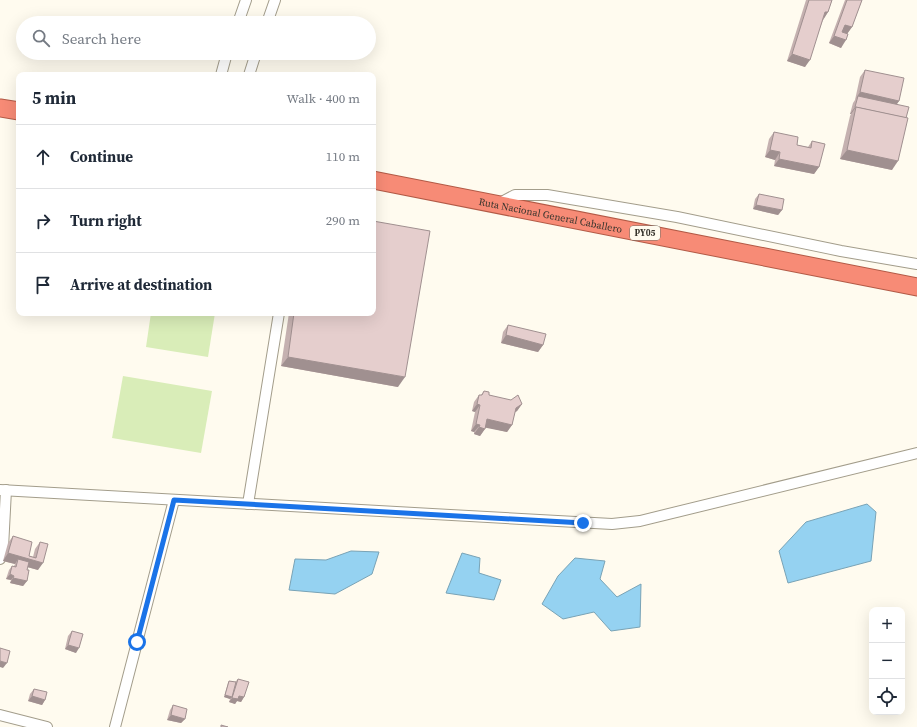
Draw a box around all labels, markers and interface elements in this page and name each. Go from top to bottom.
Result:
search box [16,16,376,60]
icon: search [30,27,52,49]
text: Search here [62,28,141,49]
text: 5 min [32,86,76,110]
text: Walk · 400 m [287,90,360,107]
icon: ahead [32,146,54,168]
text: Continue [70,146,133,167]
text: 110 m [326,148,360,165]
street label: Ruta Nacional General Caballero [478,194,624,235]
icon: right [32,210,54,232]
text: Turn right [70,210,142,231]
text: 290 m [326,212,360,229]
road number: PY05 [630,226,660,240]
icon: arrive [32,274,54,296]
text: Arrive at destination [70,274,212,295]
route end [574,514,592,532]
map controls [869,607,905,715]
button: + [869,607,905,643]
route start [128,633,146,651]
button: − [869,643,905,679]
button: locate [869,679,905,715]

